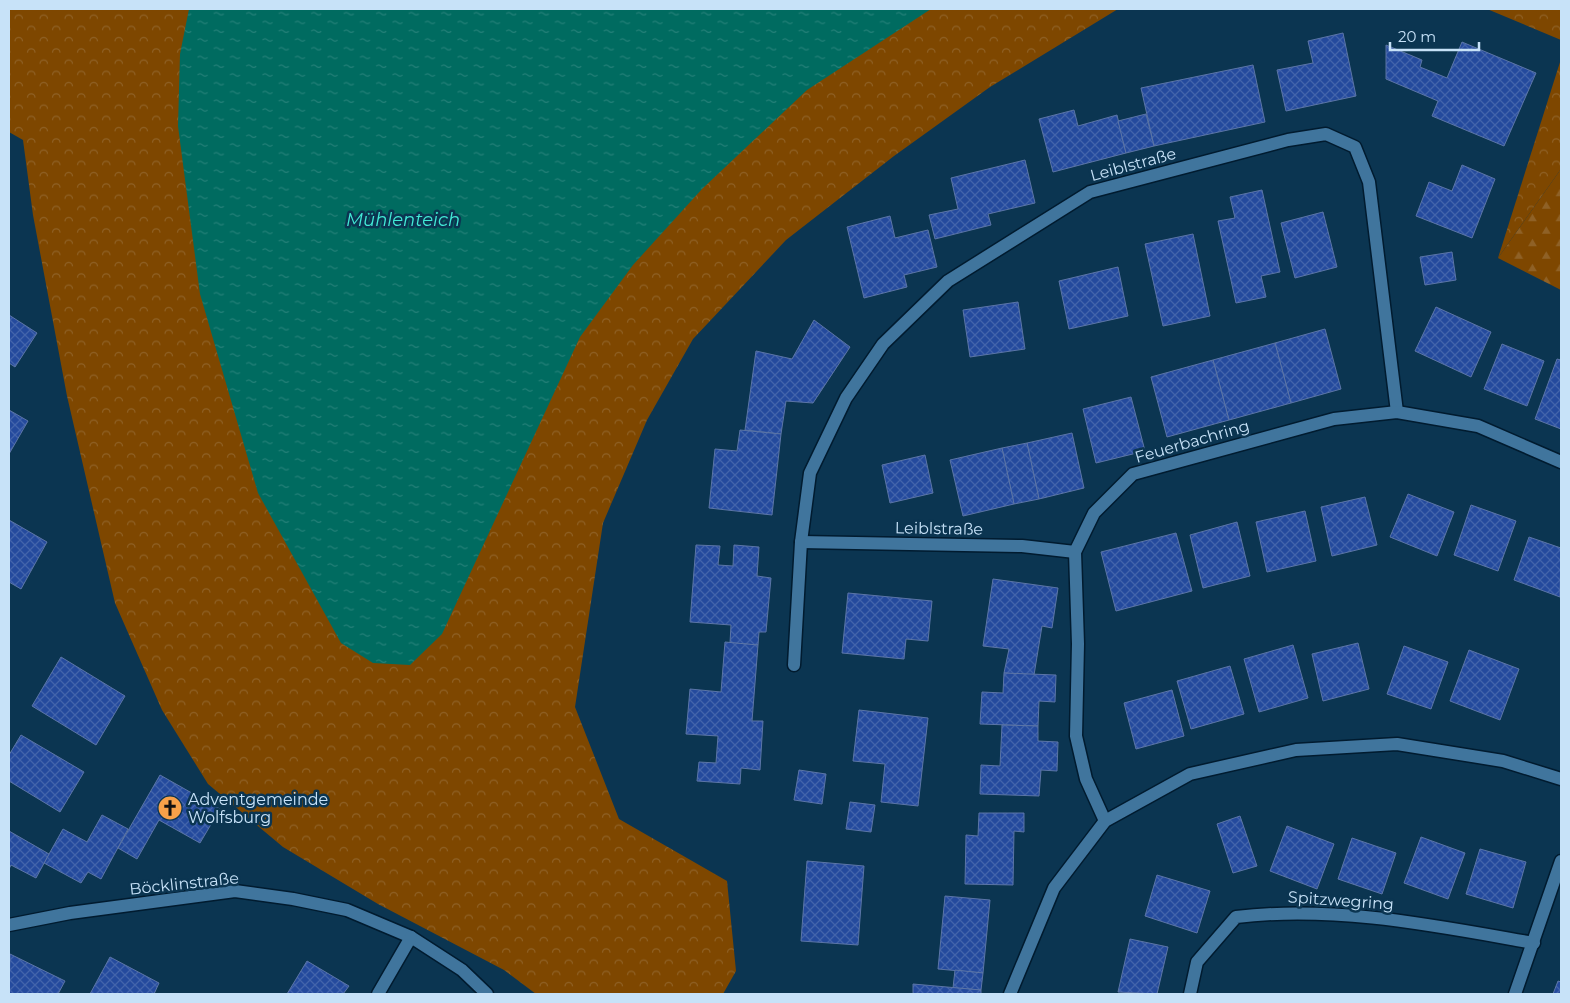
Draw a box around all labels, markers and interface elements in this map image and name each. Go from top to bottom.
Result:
scale bar [1390,20,1479,52]
text: 20 m [1398,27,1436,46]
street label: Leiblstraße [1088,144,1178,185]
water label: Mühlenteich [346,209,460,231]
street label: Feuerbachring [1133,416,1252,467]
street label: Leiblstraße [895,518,983,539]
place label: Adventgemeinde Wolfsburg [188,790,328,827]
church icon: Adventgemeinde Wolfsburg [157,795,183,821]
street label: Böcklinstraße [128,868,240,899]
street label: Spitzwegring [1287,887,1395,914]

